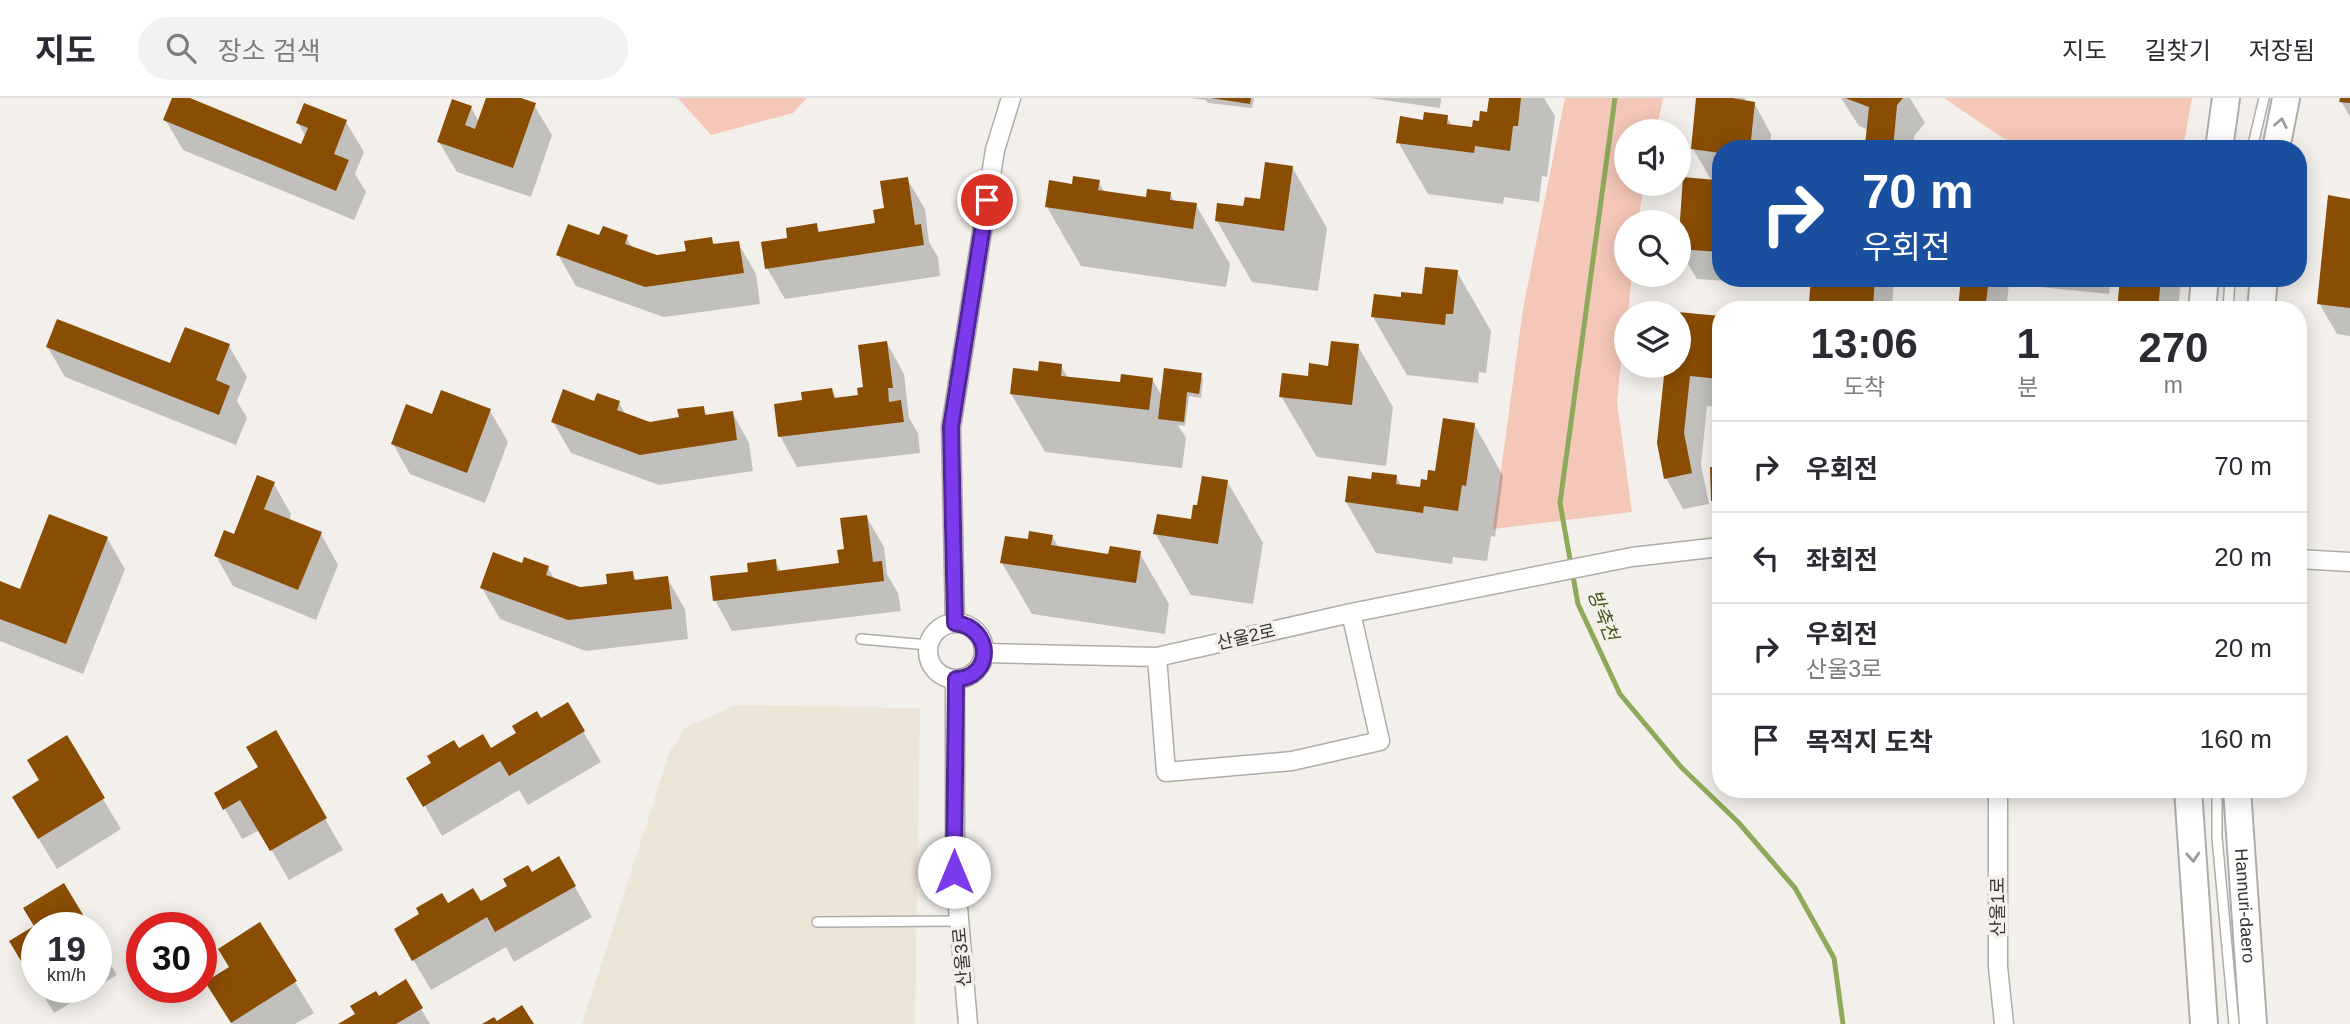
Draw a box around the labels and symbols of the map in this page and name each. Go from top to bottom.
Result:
one-way arrow [2273,117,2288,129]
pin [957,170,1017,230]
water label: 방축천 [1584,587,1623,645]
street label: 산울2로 [1215,621,1277,653]
position arrow [917,835,991,909]
street label: Hannuri-daero [2231,848,2259,964]
one-way arrow [2185,852,2200,863]
street label: 산울1로 [1988,877,2008,937]
speed limit sign: 30 [126,912,217,1003]
street label: 산울3로 [949,926,975,988]

